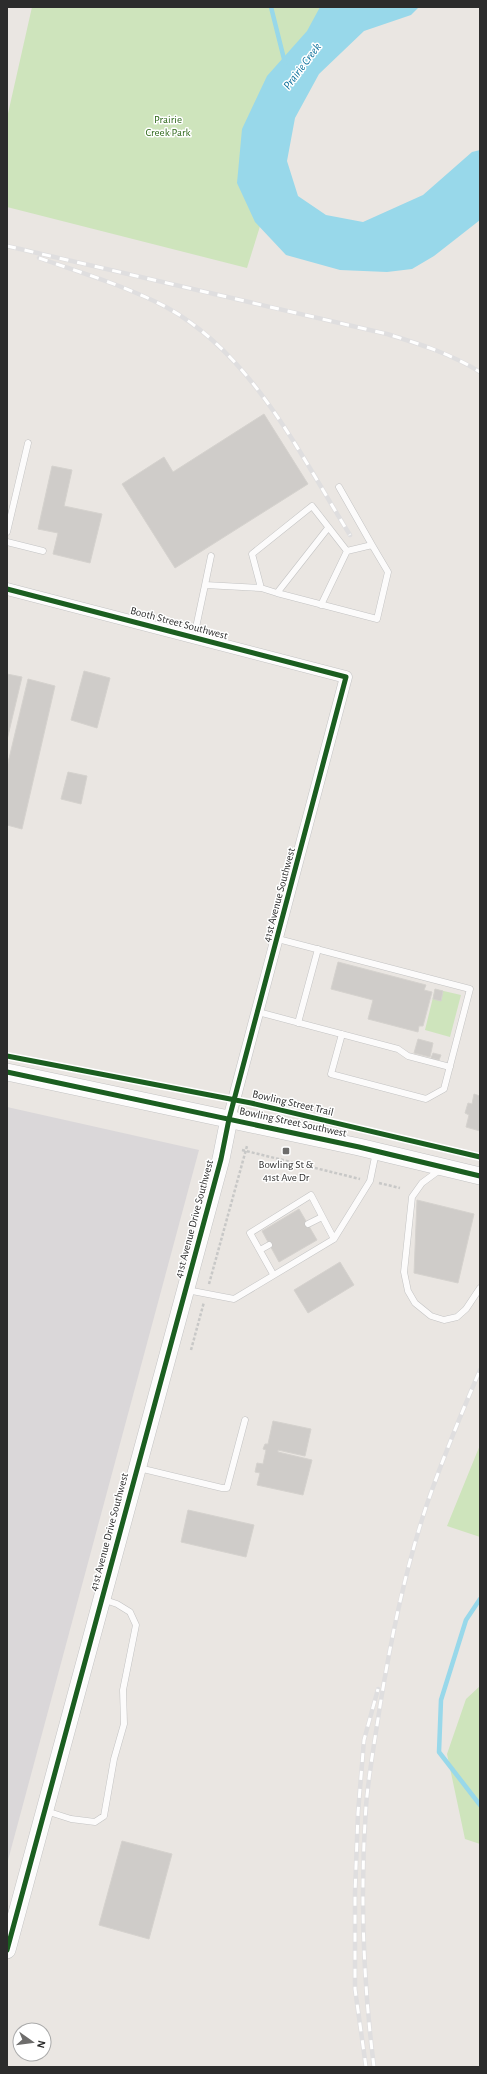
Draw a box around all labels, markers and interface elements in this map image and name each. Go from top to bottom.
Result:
water label: Prairie Creek [281,40,323,91]
park label: Prairie Creek Park [145,114,191,138]
street label: Booth Street Southwest [129,605,229,641]
street label: 41st Avenue Southwest [261,846,297,943]
street label: Bowling Street Trail [251,1088,335,1118]
street label: Bowling Street Southwest [238,1105,348,1139]
marker: Bowling St & 41st Ave Dr [281,1146,291,1156]
street label: 41st Avenue Drive Southwest [173,1158,215,1279]
place label: Bowling St & 41st Ave Dr [259,1159,314,1183]
street label: 41st Avenue Drive Southwest [88,1471,130,1592]
north arrow [12,2022,52,2062]
text: N [35,2039,47,2049]

